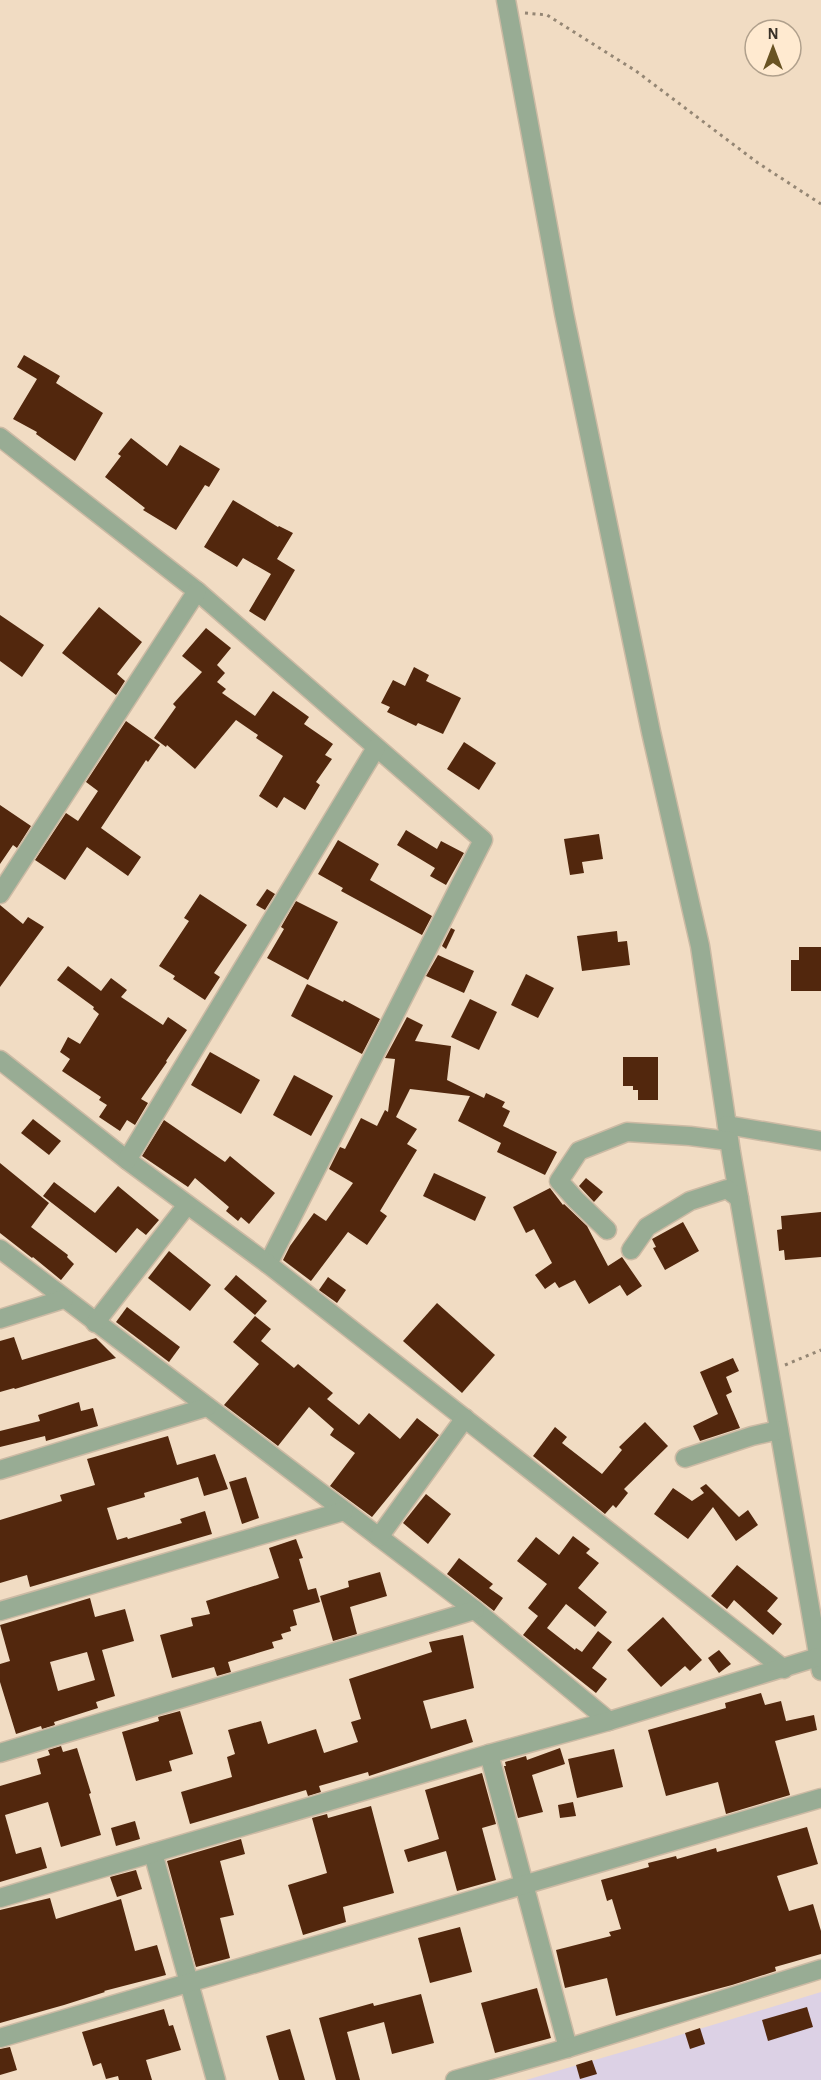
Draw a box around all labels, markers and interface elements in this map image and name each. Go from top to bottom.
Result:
north arrow [743,18,803,78]
text: N [767,26,779,42]

